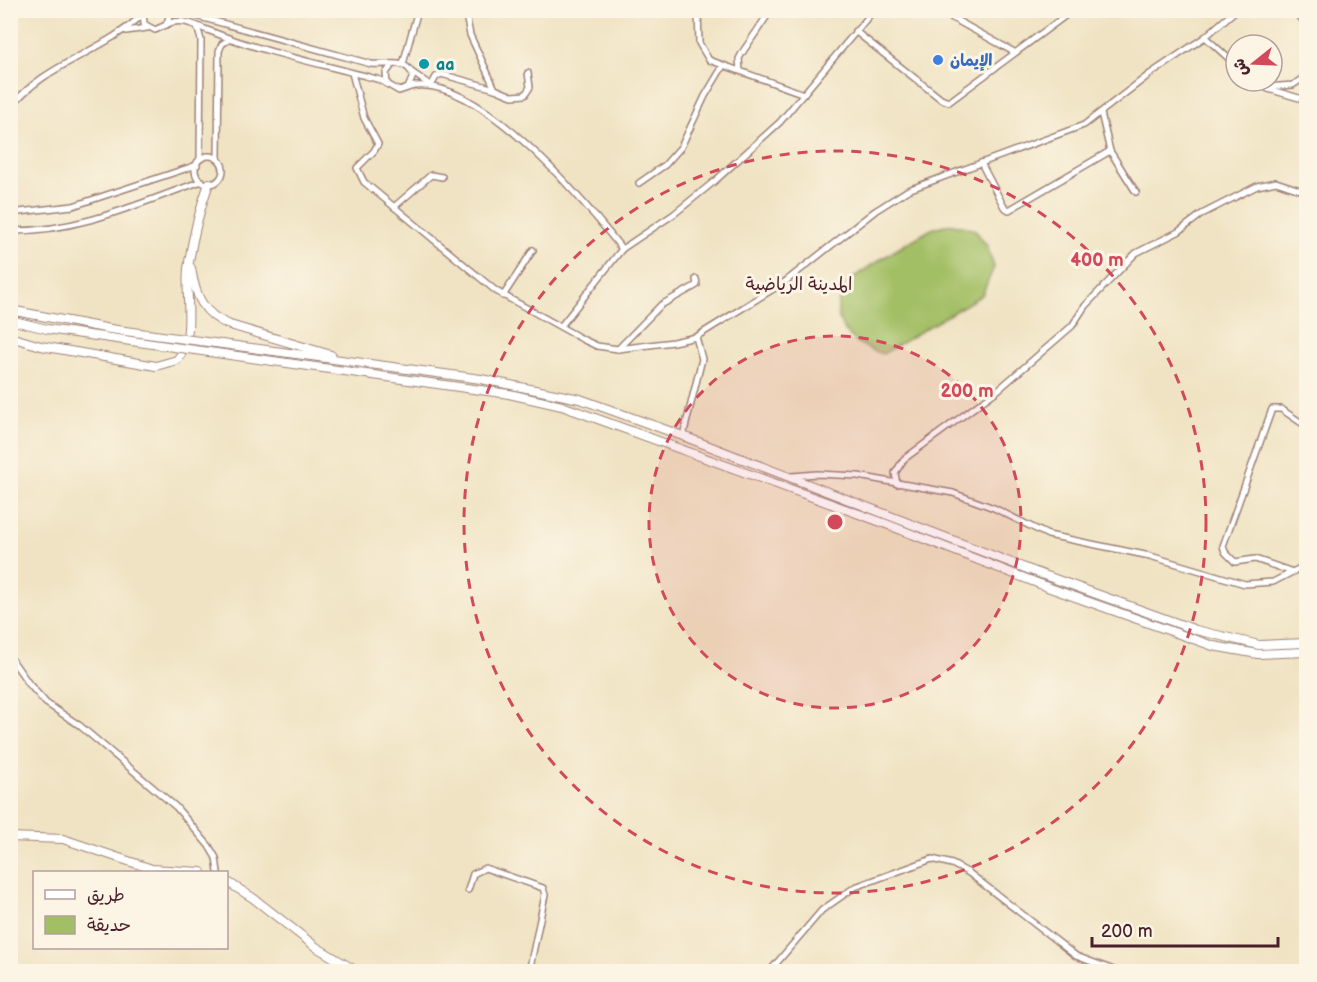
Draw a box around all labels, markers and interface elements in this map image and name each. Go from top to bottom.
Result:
north arrow [1224,33,1284,93]
place label: الإيمان [950,52,992,71]
marker: الإيمان [931,53,945,67]
place label: aa [436,56,454,75]
text: ش [1229,56,1253,78]
marker: aa [417,57,431,71]
text: 400 m [1070,250,1124,271]
district label: المدينة الرياضية [746,274,852,295]
text: 200 m [940,381,994,402]
centre of rings [825,512,845,532]
legend [33,871,228,949]
text: طريق [87,885,125,906]
scale bar [1092,910,1278,948]
text: حديقة [87,915,131,936]
text: 200 m [1101,921,1153,942]

